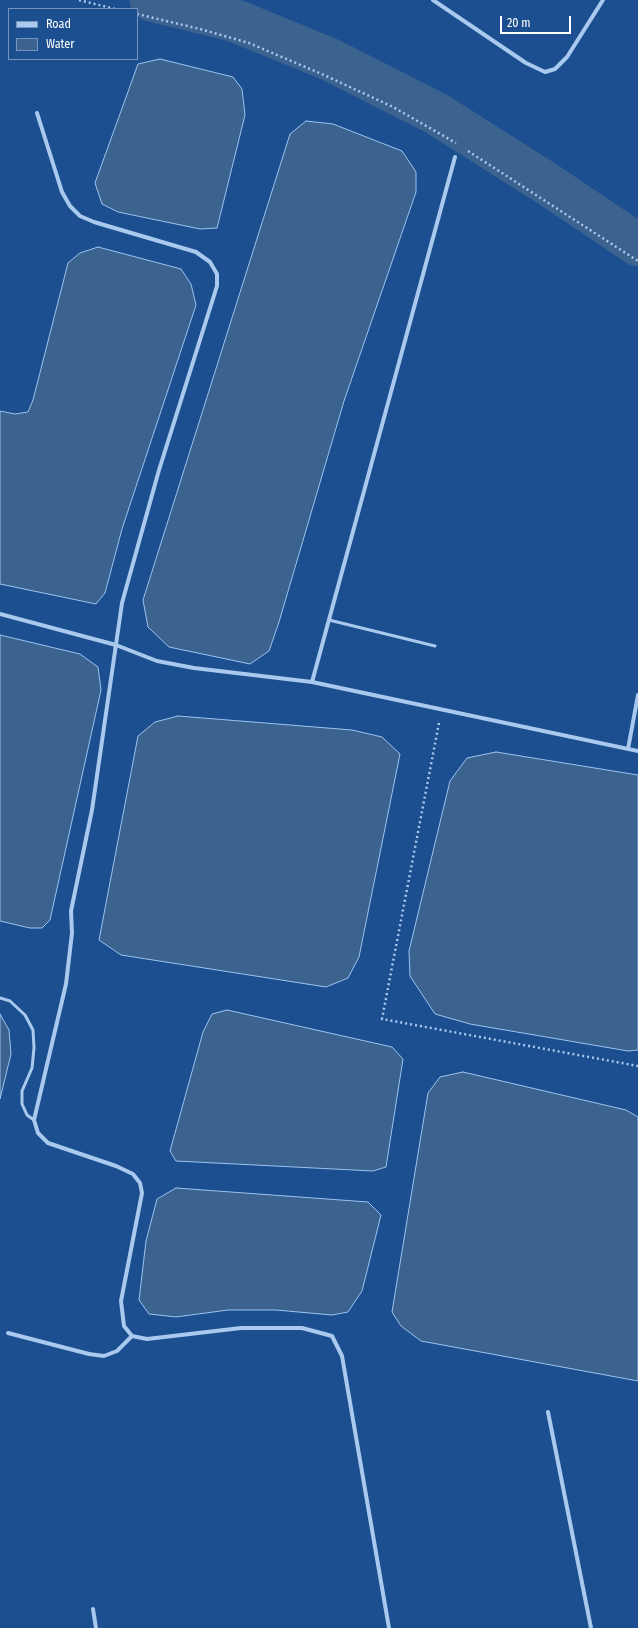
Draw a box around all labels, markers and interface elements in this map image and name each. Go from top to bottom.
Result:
legend [8,8,138,60]
scale bar [502,8,573,34]
text: 20 m [507,16,531,30]
text: Road [46,17,71,31]
text: Water [46,37,74,51]

